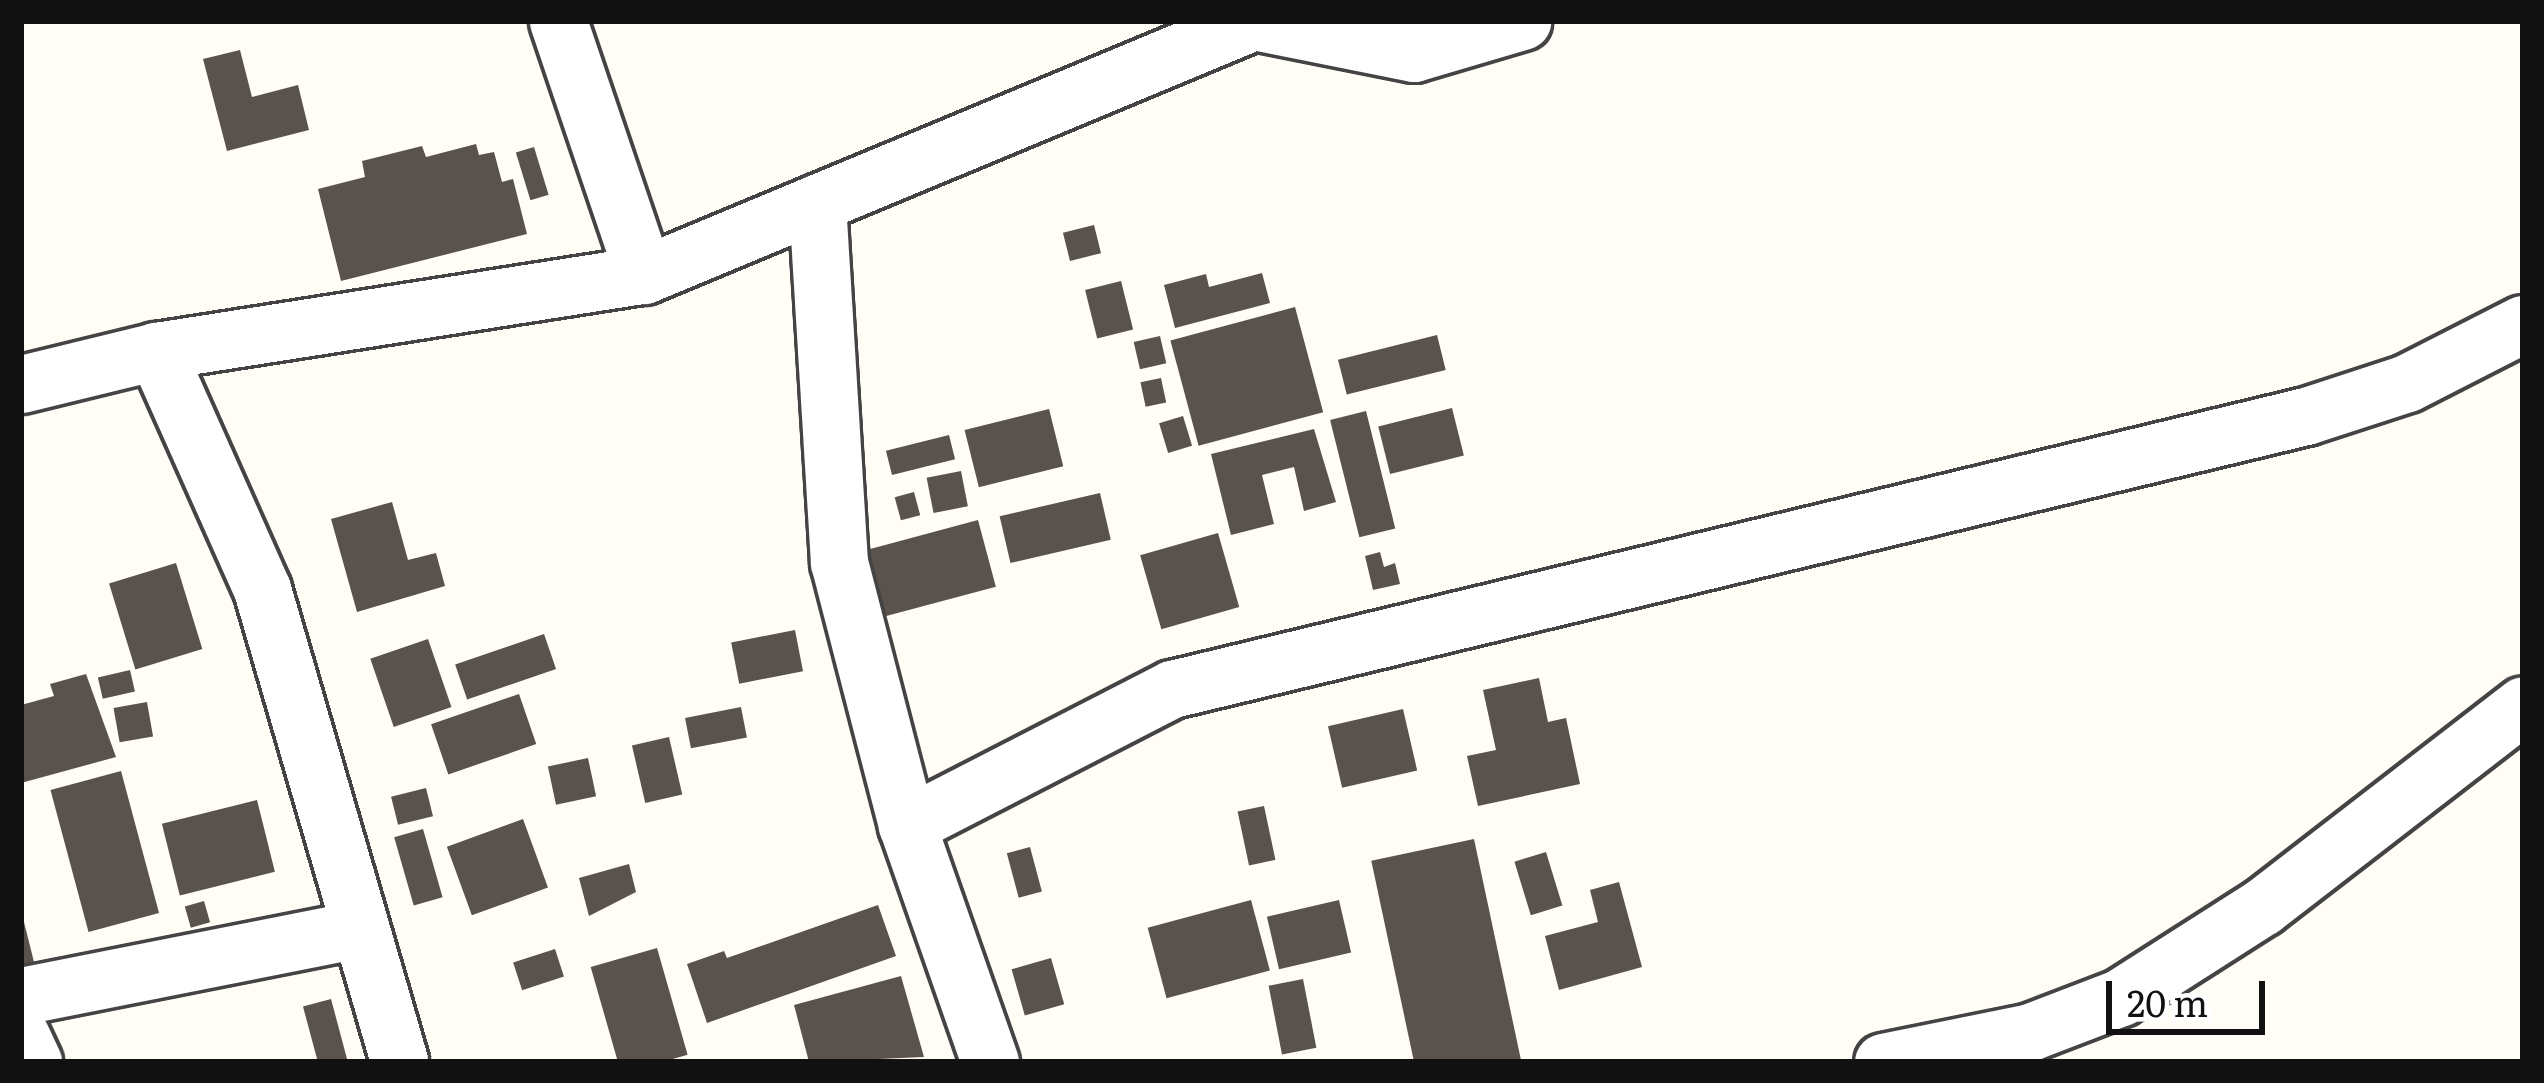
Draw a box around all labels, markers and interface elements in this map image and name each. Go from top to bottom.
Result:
scale bar [2112,957,2271,1031]
text: 20 m [2127,975,2208,1028]

